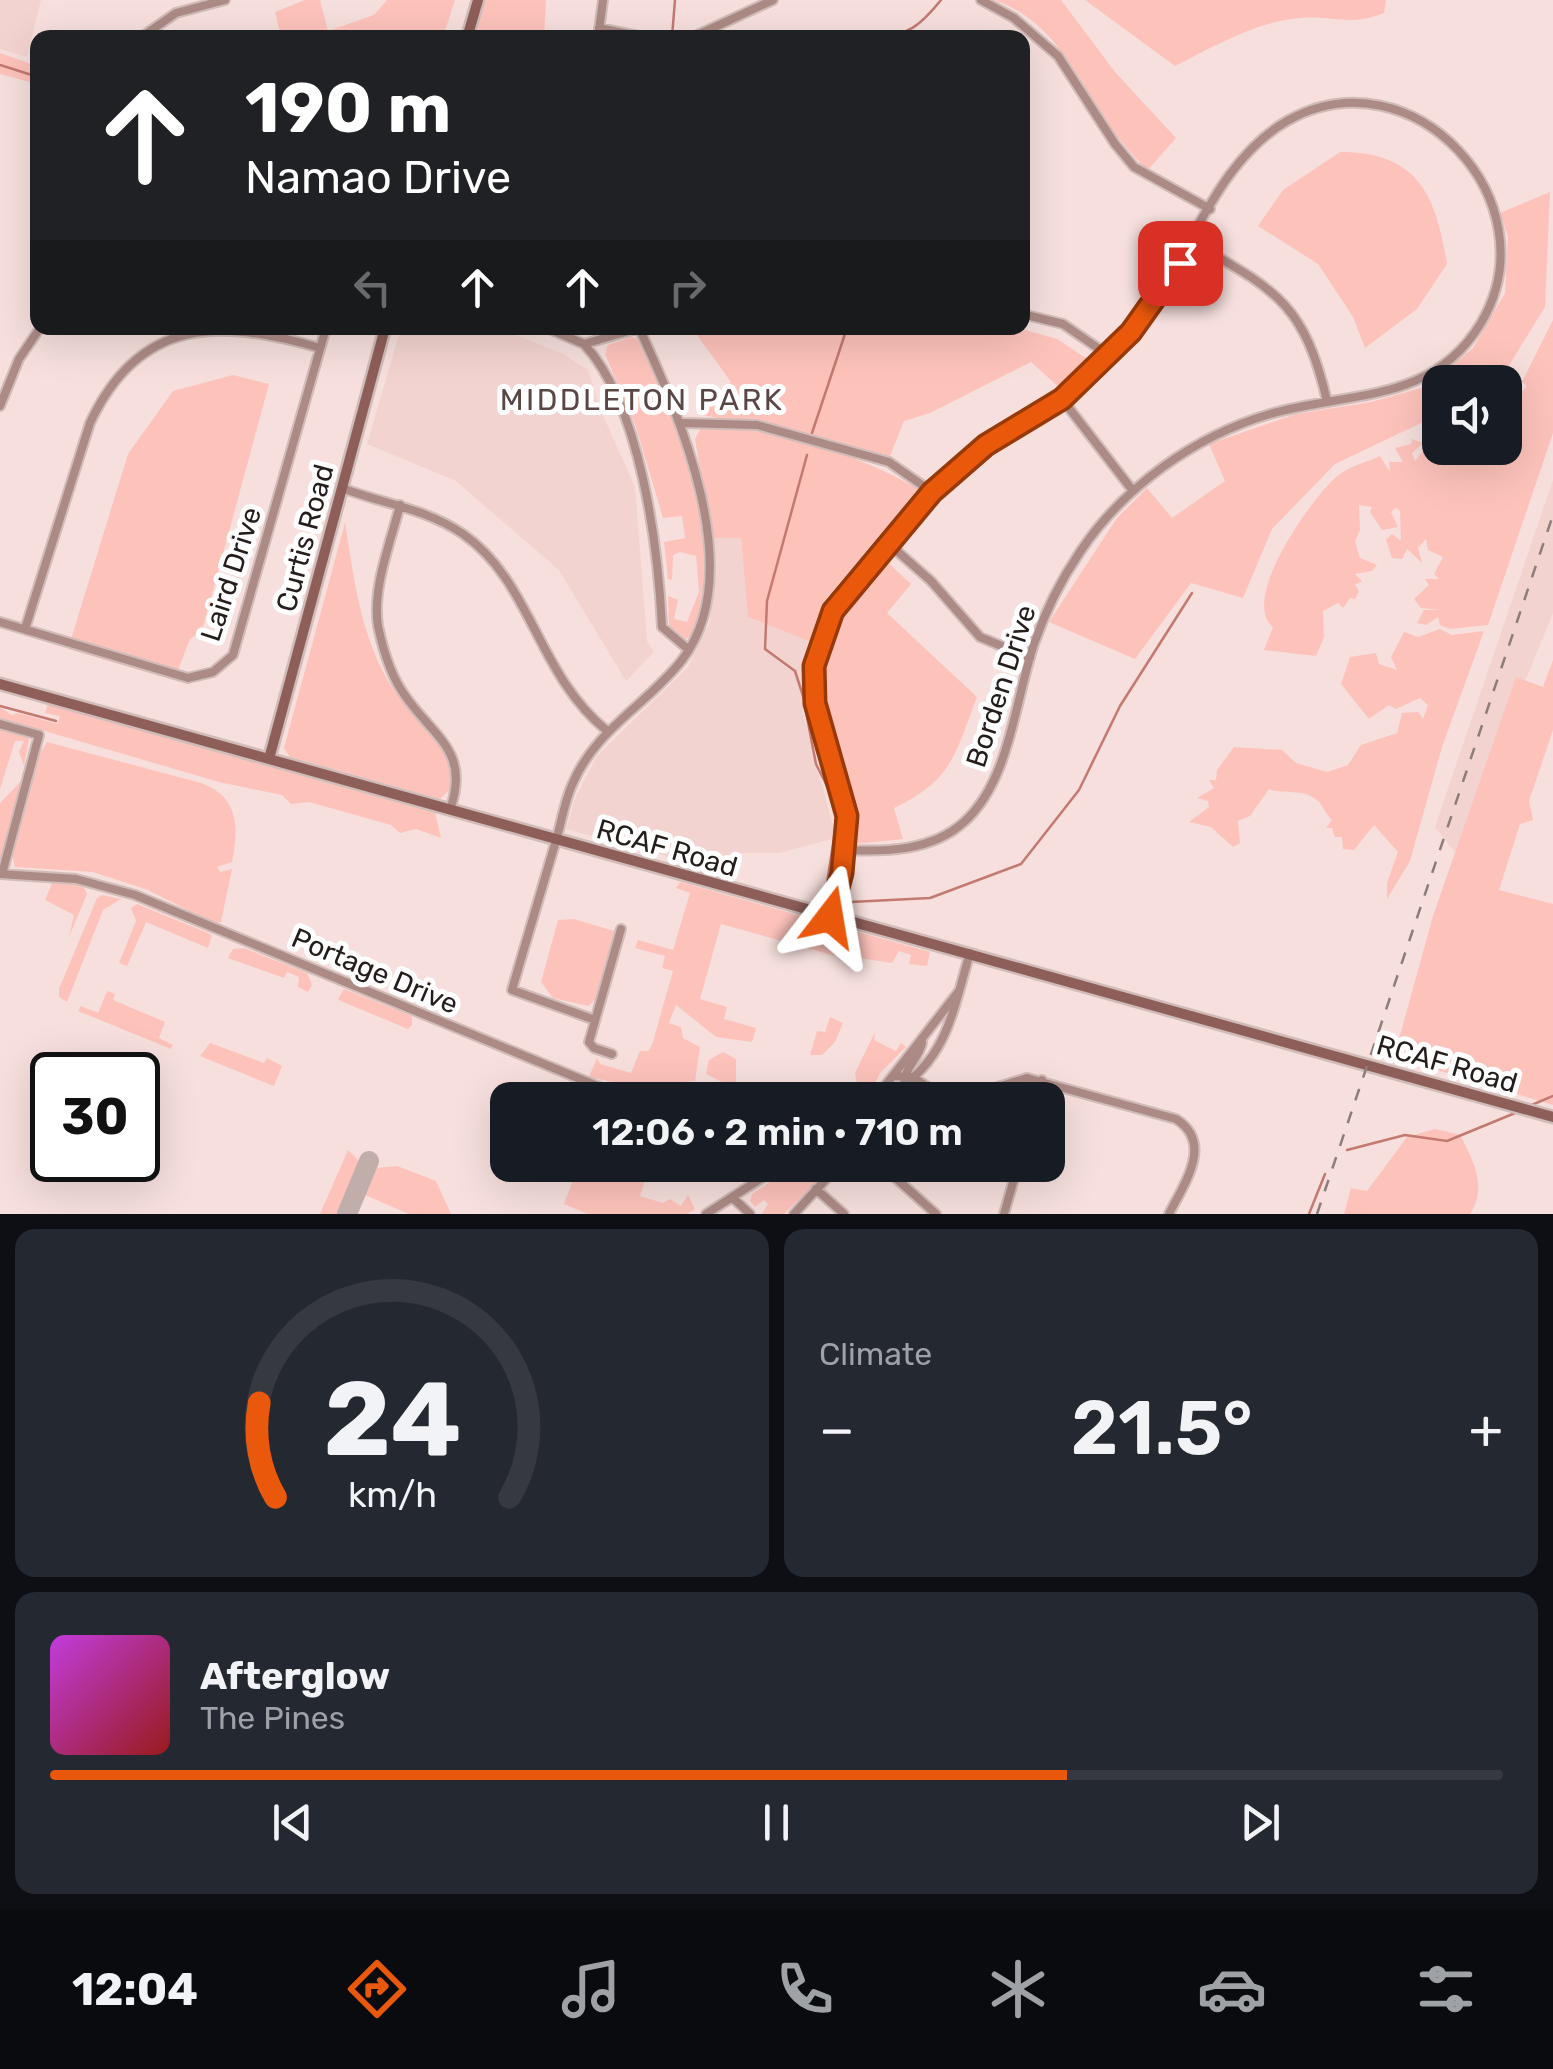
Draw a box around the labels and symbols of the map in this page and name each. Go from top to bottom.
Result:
pin [1138,221,1223,306]
district label: MIDDLETON PARK [500,382,784,418]
street label: Curtis Road [269,461,341,615]
street label: Laird Drive [194,503,268,645]
street label: Borden Drive [959,601,1043,771]
street label: RCAF Road [593,812,741,884]
position arrow [778,865,882,969]
street label: Portage Drive [287,921,463,1021]
street label: RCAF Road [1373,1028,1521,1100]
speed limit sign: 30 [30,1052,160,1182]

